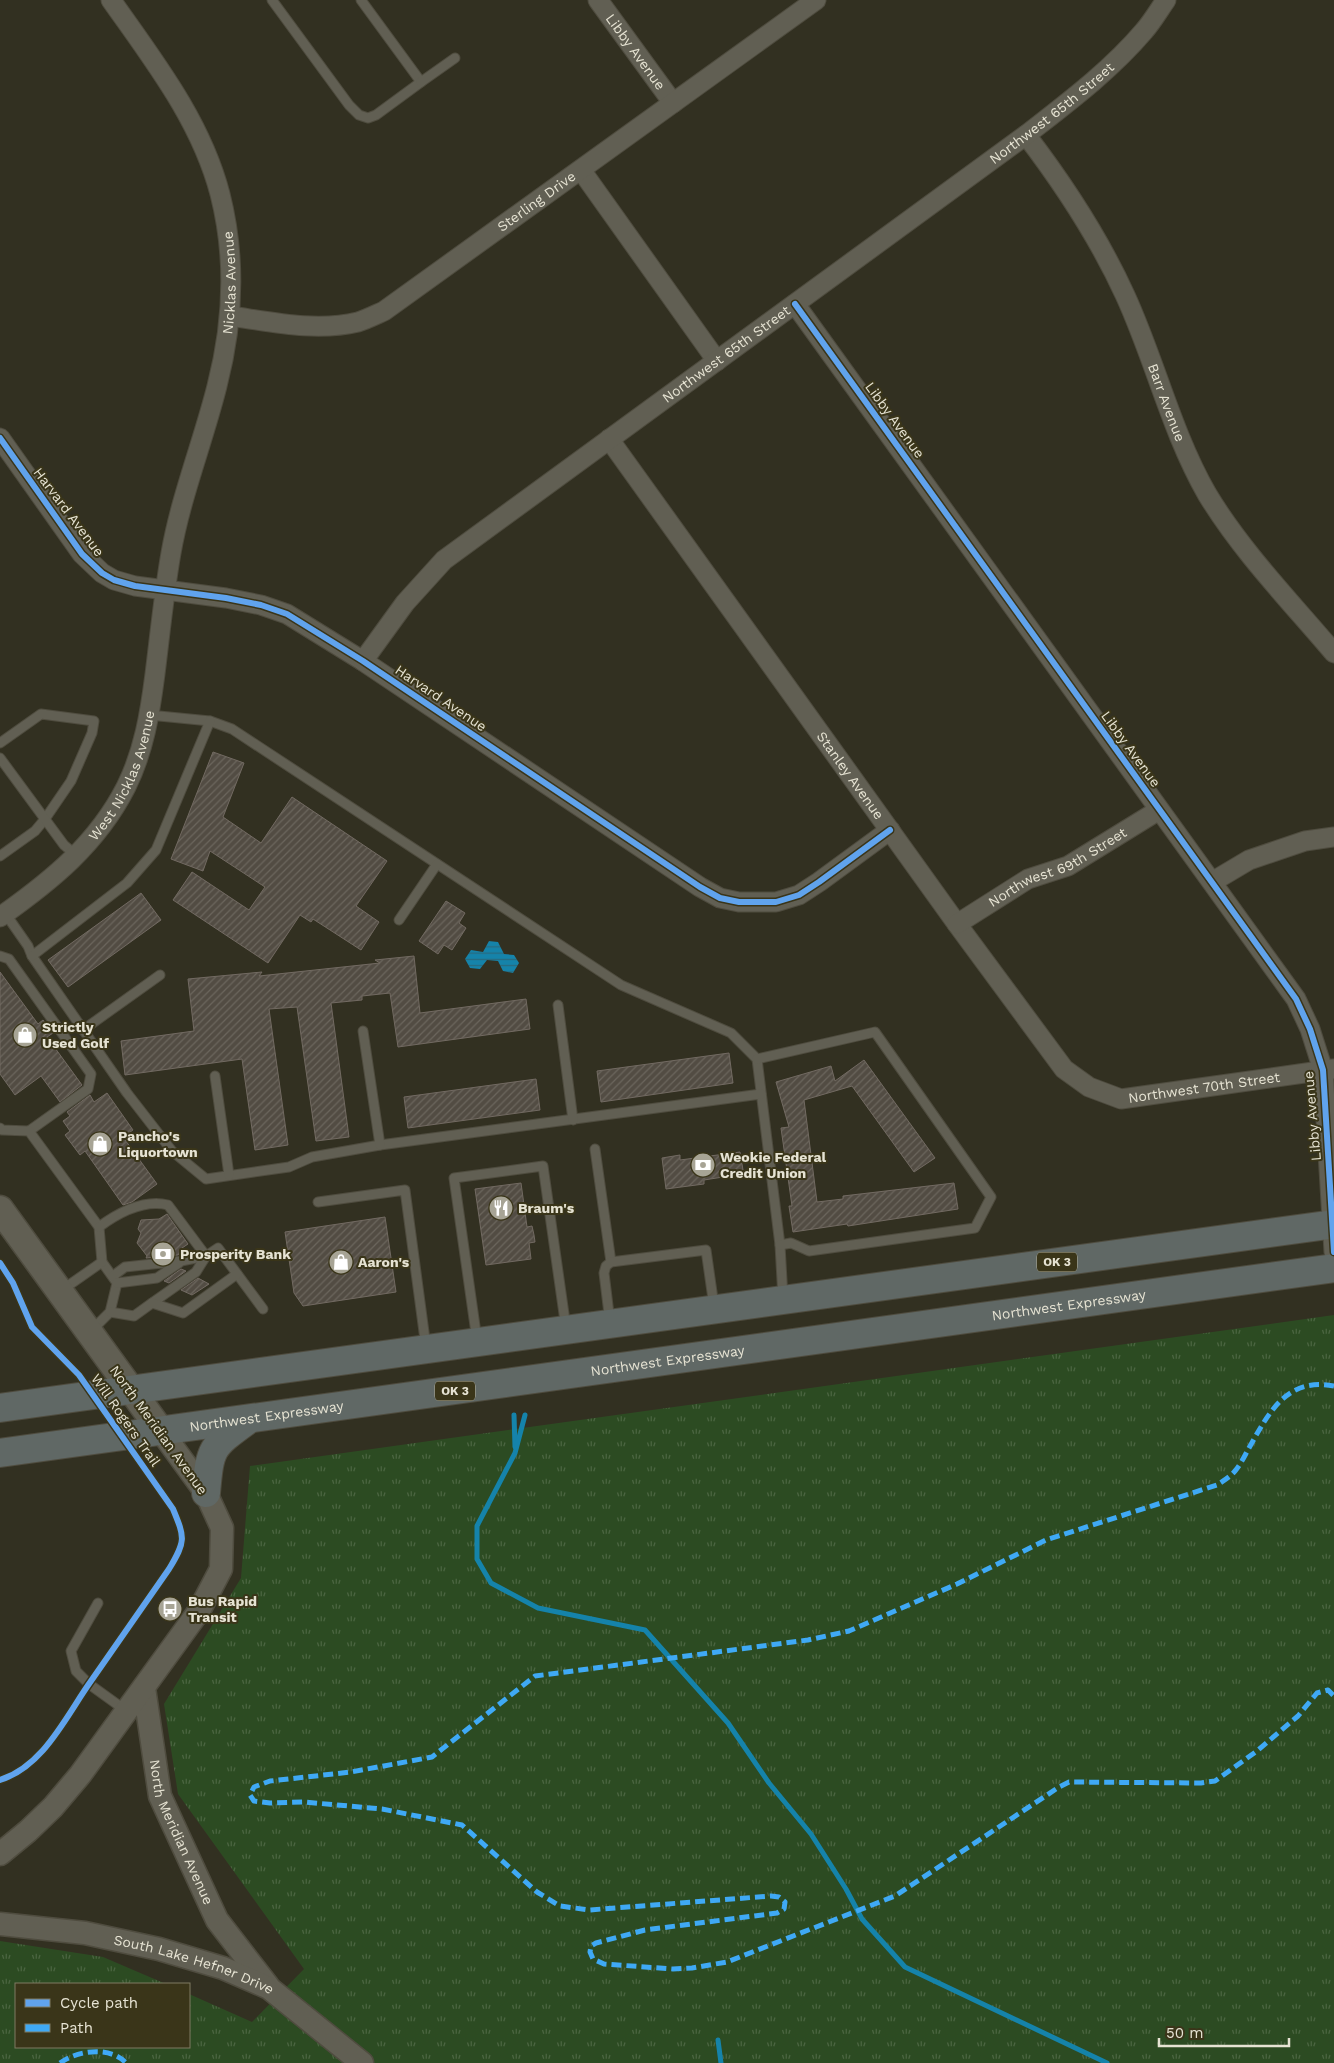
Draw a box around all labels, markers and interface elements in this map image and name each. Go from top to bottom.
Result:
street label: Libby Avenue [603,11,669,93]
street label: Northwest 65th Street [986,59,1117,167]
street label: Sterling Drive [494,168,579,235]
street label: Nicklas Avenue [219,230,239,335]
street label: Northwest 65th Street [659,302,793,406]
street label: Barr Avenue [1145,361,1189,444]
street label: Libby Avenue [862,379,928,461]
street label: Harvard Avenue [30,465,108,559]
street label: Harvard Avenue [392,661,490,735]
street label: Libby Avenue [1098,708,1164,790]
street label: West Nicklas Avenue [85,709,157,844]
street label: Stanley Avenue [813,728,887,822]
street label: Northwest 69th Street [985,824,1130,910]
place label: Strictly Used Golf [42,1019,109,1051]
shop icon: Strictly Used Golf [12,1022,38,1048]
street label: Northwest 70th Street [1127,1069,1281,1106]
street label: Libby Avenue [1300,1070,1324,1162]
place label: Pancho's Liquortown [118,1128,198,1160]
shop icon: Pancho's Liquortown [87,1131,113,1157]
place label: Weokie Federal Credit Union [720,1149,827,1181]
bank icon: Weokie Federal Credit Union [690,1152,716,1178]
restaurant icon: Braum's [488,1195,514,1221]
place label: Braum's [518,1200,575,1216]
bank icon: Prosperity Bank [150,1241,176,1267]
place label: Prosperity Bank [180,1246,291,1262]
shop icon: Aaron's [328,1249,354,1275]
road number: OK 3 [1037,1252,1077,1272]
place label: Aaron's [358,1254,410,1270]
street label: Northwest Expressway [991,1286,1148,1323]
street label: Northwest Expressway [590,1342,746,1379]
street label: North Meridian Avenue [107,1362,211,1498]
street label: Will Rogers Trail [88,1371,164,1470]
road number: OK 3 [435,1382,475,1400]
street label: Northwest Expressway [188,1397,345,1435]
place label: Bus Rapid Transit [188,1593,257,1625]
bus stop icon: Bus Rapid Transit [157,1596,183,1622]
street label: North Meridian Avenue [147,1758,217,1907]
street label: South Lake Hefner Drive [112,1931,278,1997]
legend [15,1983,190,2048]
text: Cycle path [60,1994,138,2012]
scale bar [1159,2016,1289,2048]
text: Path [60,2019,93,2037]
text: 50 m [1166,2024,1203,2042]

